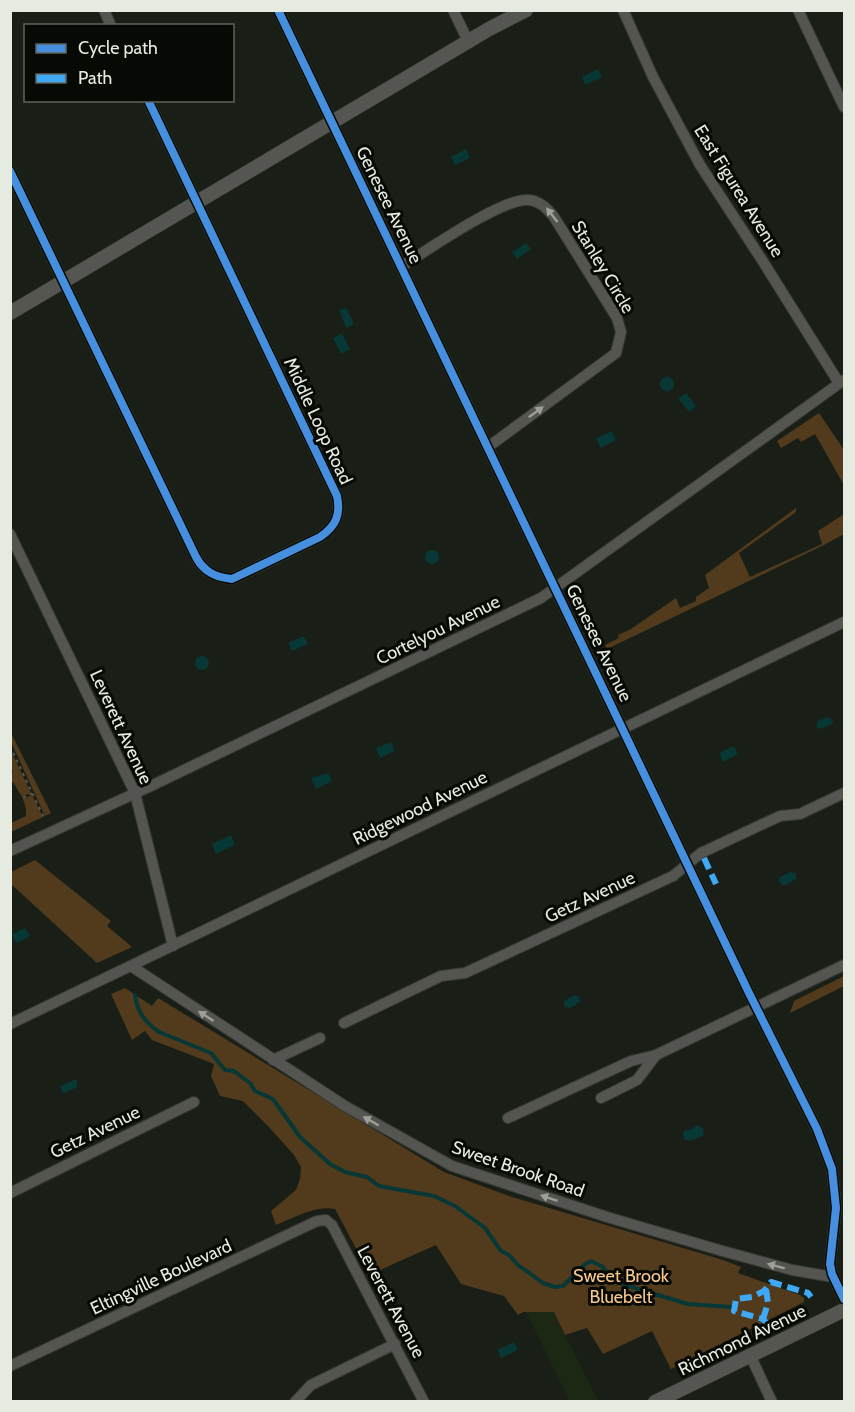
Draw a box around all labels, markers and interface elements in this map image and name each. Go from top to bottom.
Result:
legend [24,24,234,102]
text: Cycle path [78,37,158,59]
text: Path [78,67,112,89]
street label: East Figurea Avenue [689,121,789,261]
street label: Genesee Avenue [351,143,427,267]
one-way arrow [545,207,558,223]
street label: Stanley Circle [567,217,639,317]
street label: Middle Loop Road [279,354,357,488]
one-way arrow [528,407,543,419]
street label: Genesee Avenue [561,581,637,705]
street label: Cortelyou Avenue [372,590,504,670]
street label: Leverett Avenue [85,666,157,788]
street label: Ridgewood Avenue [349,766,491,850]
street label: Getz Avenue [541,867,639,927]
one-way arrow [198,1010,214,1022]
street label: Getz Avenue [47,1101,143,1163]
one-way arrow [363,1116,379,1127]
street label: Sweet Brook Road [449,1136,587,1202]
one-way arrow [540,1193,558,1202]
street label: Eltingville Boulevard [87,1235,235,1319]
street label: Leverett Avenue [352,1242,430,1362]
one-way arrow [767,1261,785,1270]
park label: Sweet Brook Bluebelt [573,1265,670,1308]
street label: Richmond Avenue [675,1300,809,1380]

